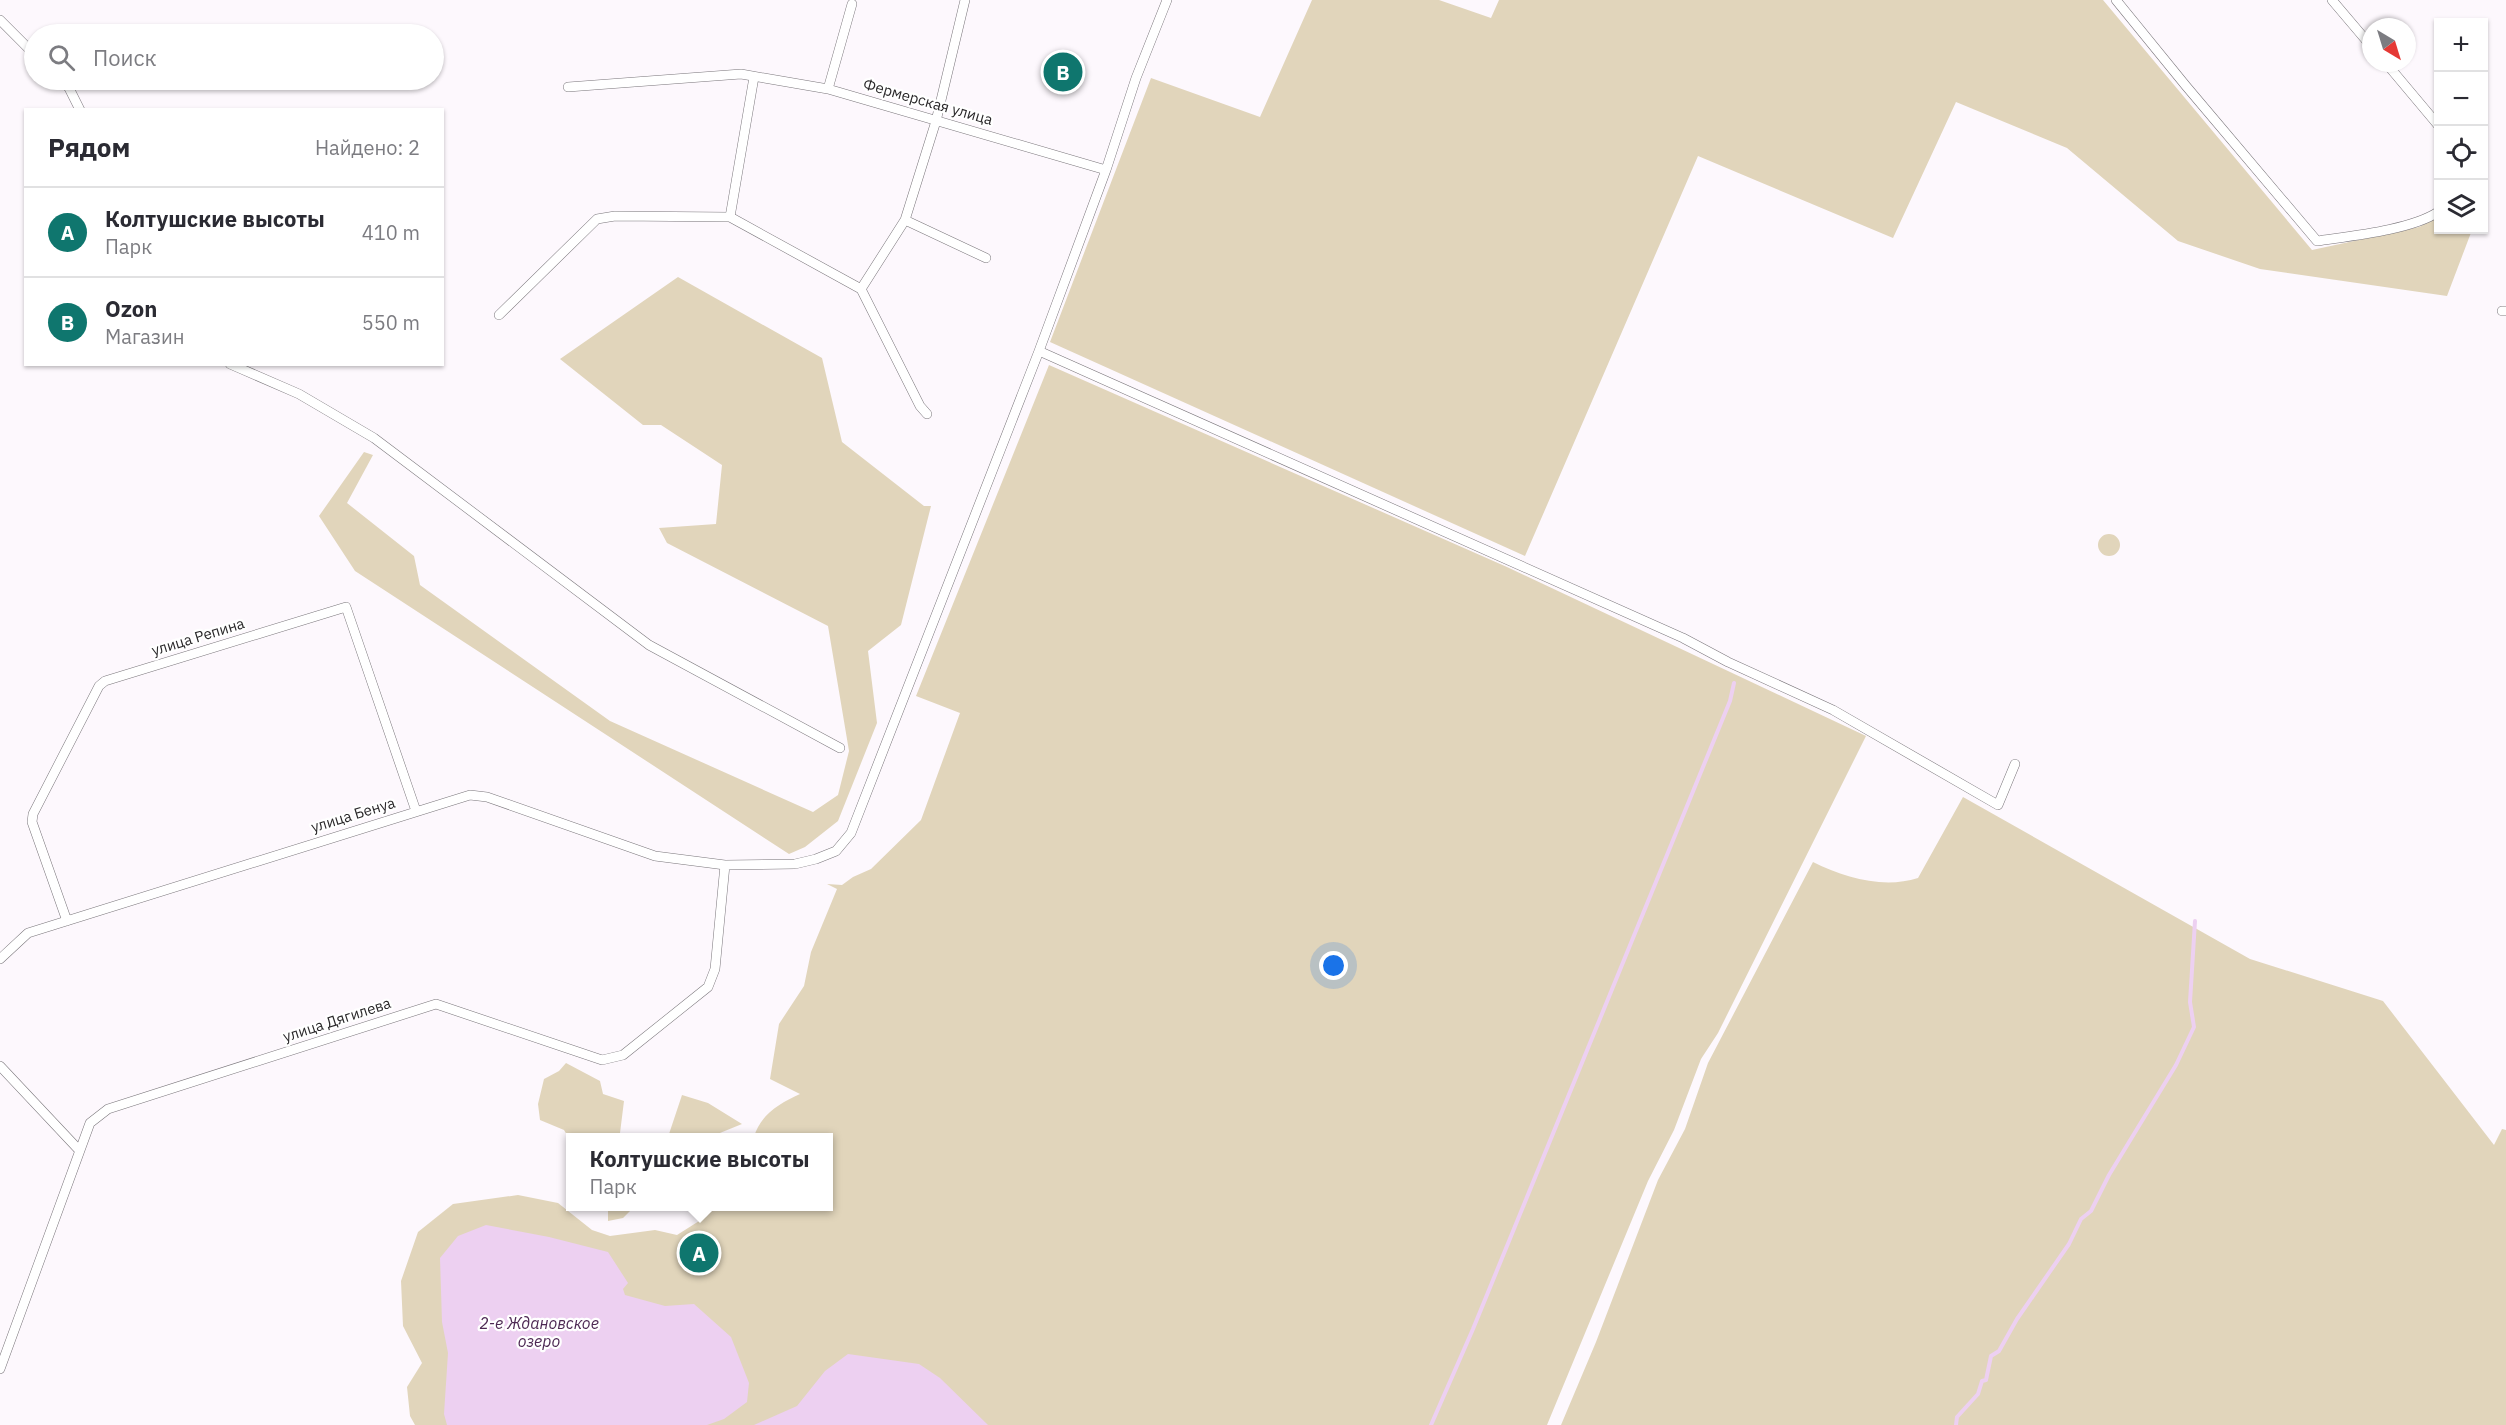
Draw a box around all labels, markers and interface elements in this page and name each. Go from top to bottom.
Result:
north arrow [2362,18,2416,72]
map controls [2434,18,2488,234]
button: + [2434,18,2488,72]
search box [24,24,444,90]
icon: search [45,41,78,74]
text: Поиск [93,43,157,72]
pin: B [1044,50,1082,94]
button: − [2434,72,2488,126]
street label: Фермерская улица [861,74,995,129]
button: locate [2434,126,2488,180]
text: Рядом [48,130,130,164]
text: Найдено: 2 [315,134,420,161]
button: layers [2434,180,2488,234]
text: Колтушские высоты [105,204,325,233]
text: A [61,219,74,246]
text: 410 m [362,219,420,246]
text: Парк [105,233,152,260]
text: Ozon [105,294,157,323]
text: B [61,309,74,336]
text: 550 m [362,309,420,336]
text: Магазин [105,323,185,350]
street label: улица Репина [149,613,247,660]
street label: улица Бенуа [308,793,397,836]
your location [1319,951,1348,980]
street label: улица Дягилева [280,993,393,1046]
popup [566,1133,833,1211]
text: Колтушские высоты [590,1144,809,1173]
text: Парк [590,1173,637,1200]
pin: A [680,1230,718,1276]
water label: 2-е Ждановское озеро [479,1313,599,1351]

